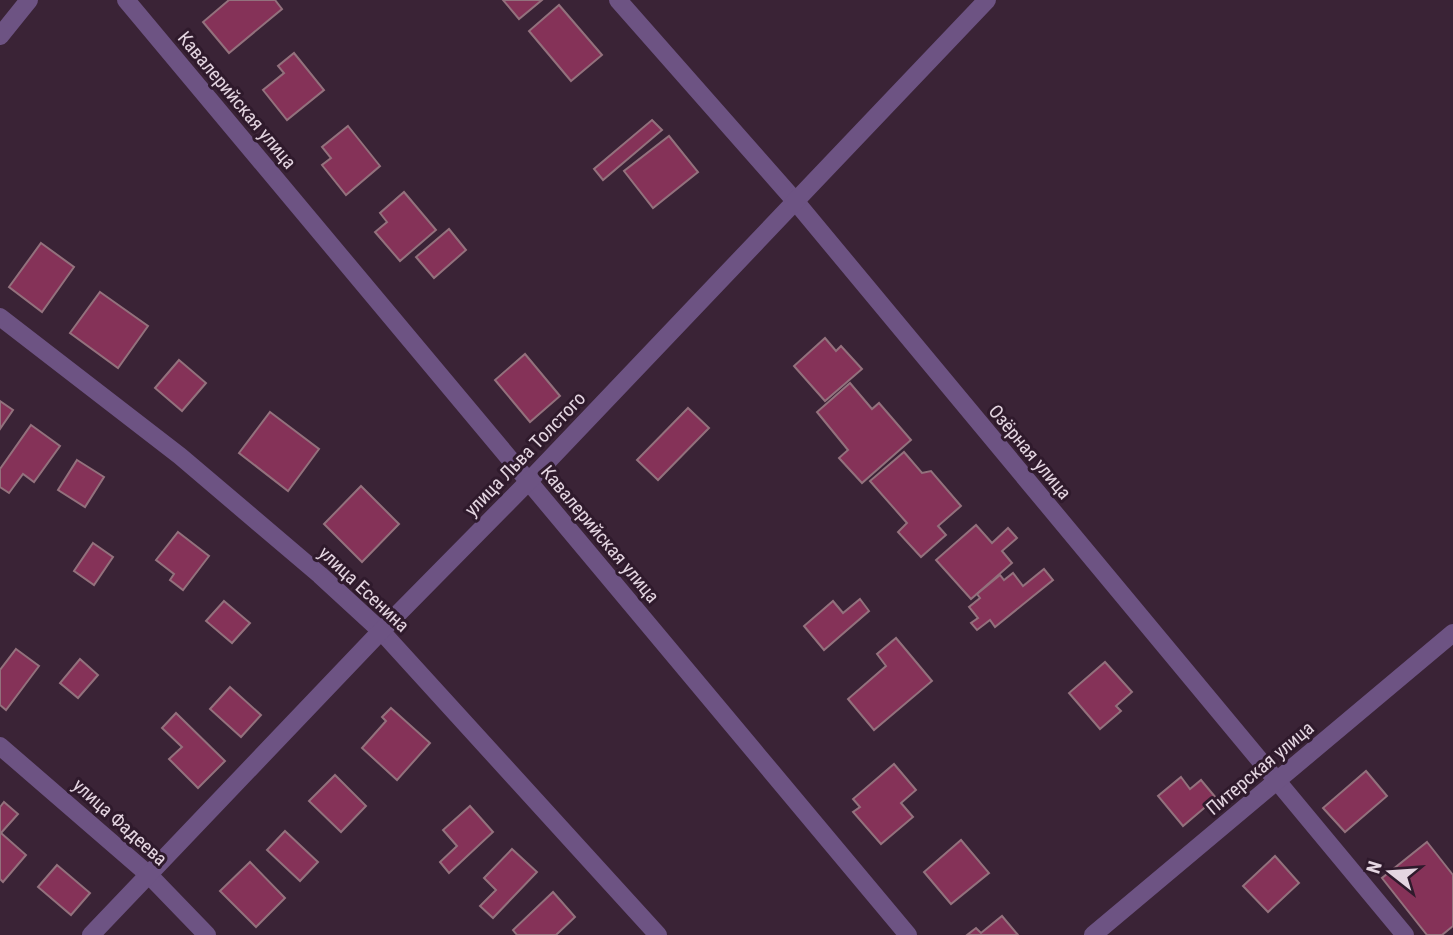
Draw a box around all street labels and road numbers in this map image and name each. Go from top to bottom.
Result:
street label: Кавалерийская улица [173,27,301,173]
street label: улица Льва Толстого [460,387,590,521]
street label: Озёрная улица [984,400,1076,504]
street label: Кавалерийская улица [536,461,664,607]
street label: улица Есенина [314,541,414,637]
street label: Питерская улица [1201,716,1319,820]
street label: улица Фадеева [68,774,172,870]

